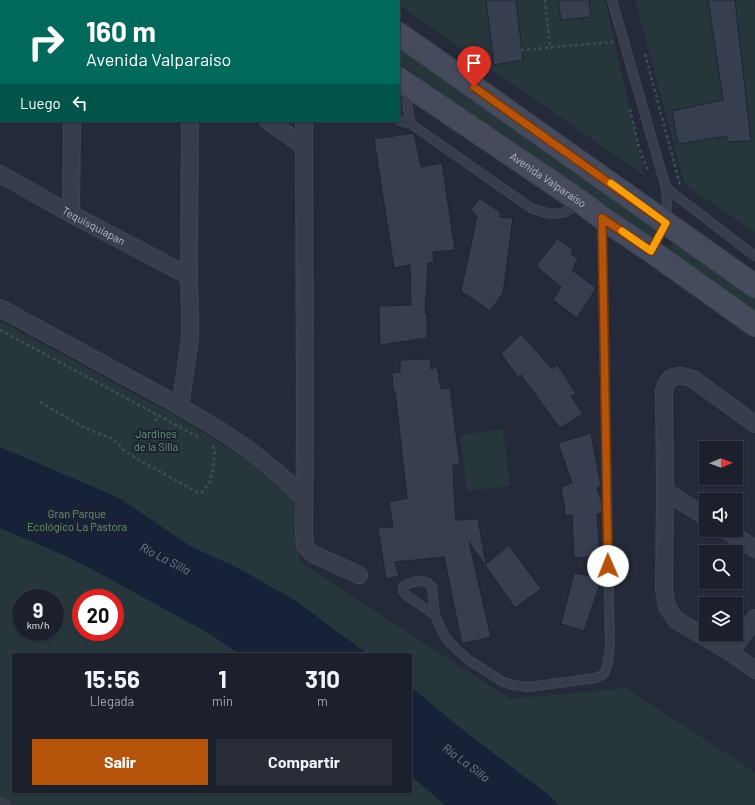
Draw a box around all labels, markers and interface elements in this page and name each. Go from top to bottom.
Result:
text: 160 m [86,14,156,48]
icon: right [20,16,72,68]
pin [457,46,491,87]
text: Avenida Valparaíso [86,48,231,70]
icon: arrive [463,52,485,74]
icon: left [69,92,91,114]
text: Luego [20,94,61,112]
street label: Avenida Valparaíso [508,149,589,210]
street label: Tequisquiapan [60,203,128,247]
park label: Jardines de la Silla [134,427,178,453]
north arrow [699,441,743,485]
map controls [699,441,743,641]
button: sound [699,493,743,537]
park label: Gran Parque Ecológico La Pastora [27,507,127,533]
water label: Río La Silla [138,539,193,577]
position arrow [587,545,629,587]
button: search [699,545,743,589]
speed limit sign: 20 [72,589,124,641]
button: layers [699,597,743,641]
text: 9 [33,598,43,622]
text: km/h [27,619,49,631]
text: 15:56 [84,664,140,693]
text: 1 [218,664,227,693]
text: 310 [305,664,340,693]
text: Llegada [90,693,134,709]
text: min [212,693,233,709]
text: m [317,693,328,709]
button: Salir [32,739,208,785]
button: Compartir [216,739,392,785]
water label: Río La Silla [440,740,493,784]

